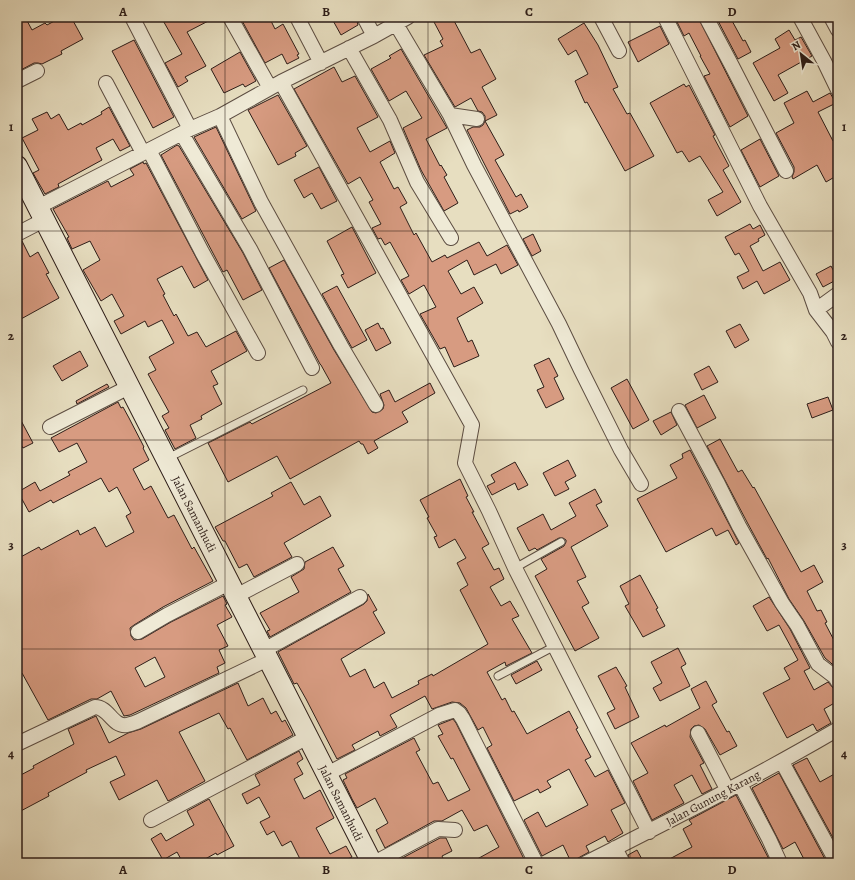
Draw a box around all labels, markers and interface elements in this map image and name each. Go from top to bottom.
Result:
text: A [118,3,128,20]
text: B [322,3,330,20]
text: C [525,3,533,20]
text: D [727,3,737,20]
north arrow [781,34,821,74]
text: N [789,37,803,54]
text: 1 [9,118,14,135]
text: 1 [842,118,847,135]
text: 2 [8,327,15,344]
text: 2 [841,327,848,344]
street label: Jalan Samanhudi [168,473,220,555]
text: 3 [8,536,14,553]
text: 3 [841,536,847,553]
text: 4 [8,745,14,762]
text: 4 [841,745,847,762]
street label: Jalan Samanhudi [315,762,367,844]
street label: Jalan Gunung Karang [663,766,763,830]
text: A [118,861,128,878]
text: B [322,861,330,878]
text: C [525,861,533,878]
text: D [727,861,737,878]

